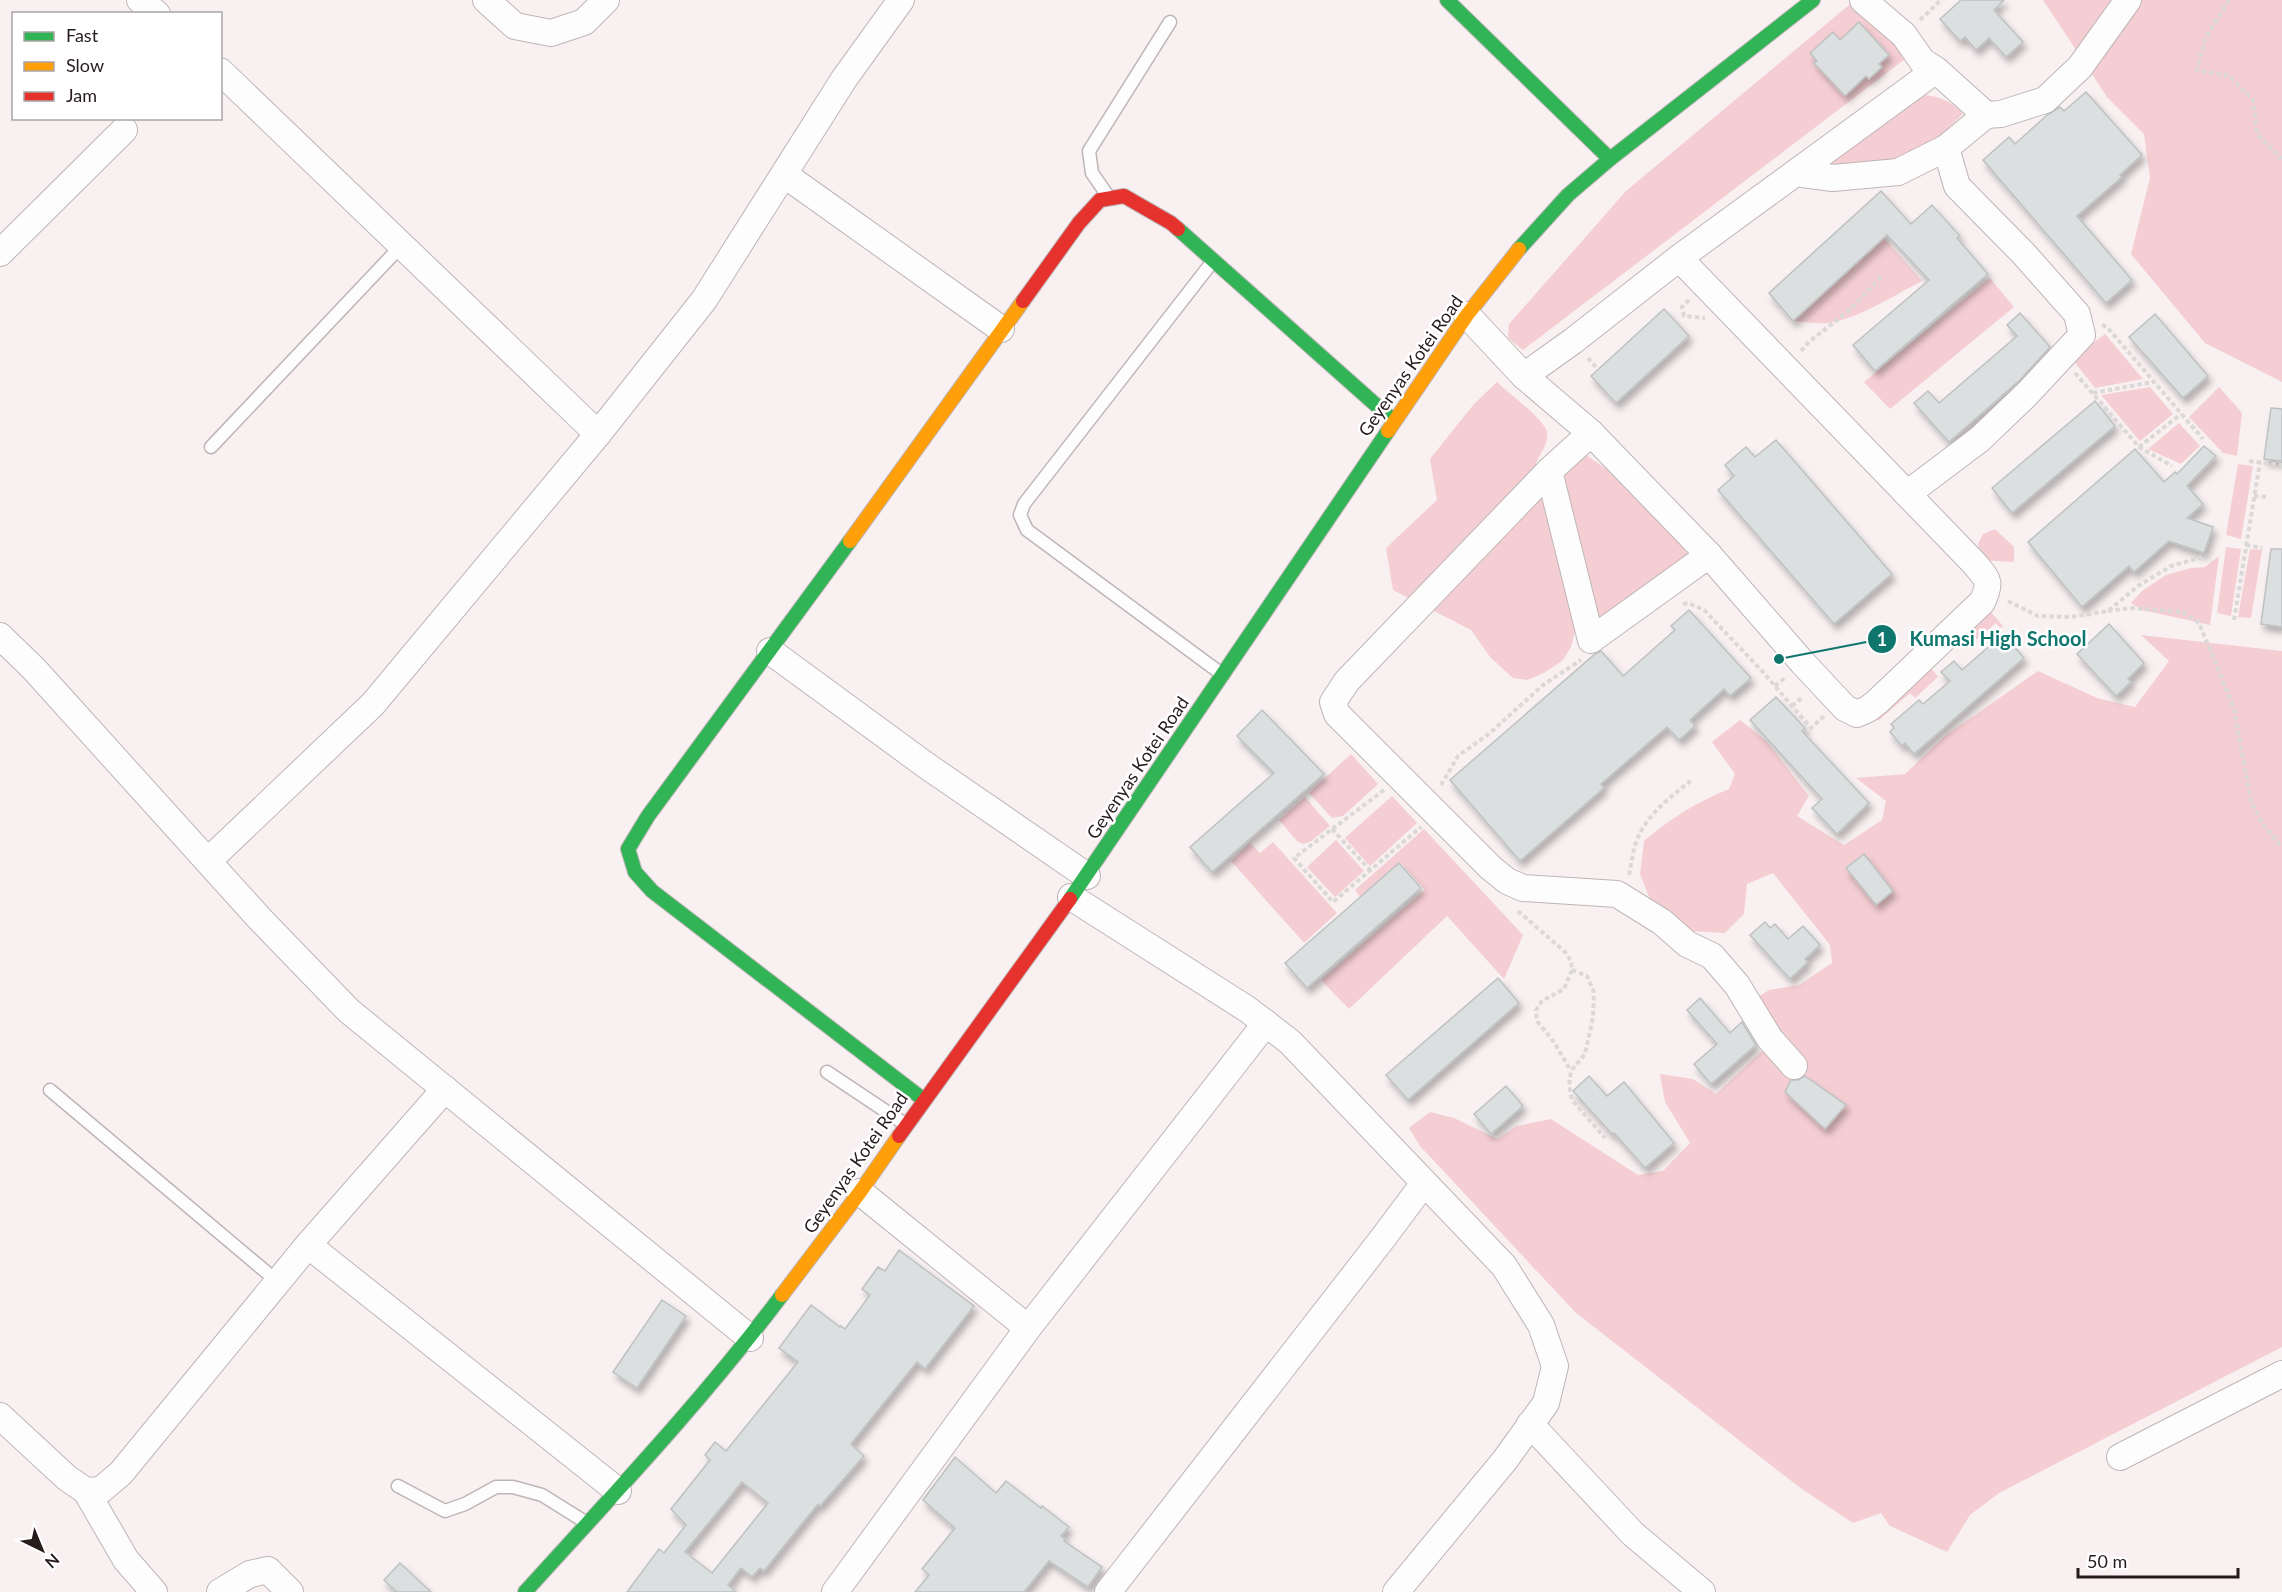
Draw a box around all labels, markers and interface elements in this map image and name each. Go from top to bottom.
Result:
legend [12,12,222,120]
text: Fast [66,24,99,46]
text: Slow [66,54,104,76]
text: Jam [66,84,97,106]
street label: Geyenyas Kotei Road [1353,291,1467,440]
callout: Kumasi High School [1867,620,2098,658]
text: Kumasi High School [1910,626,2086,650]
text: 1 [1877,628,1887,650]
street label: Geyenyas Kotei Road [1081,692,1193,843]
street label: Geyenyas Kotei Road [798,1088,912,1237]
north arrow [12,1520,72,1580]
scale bar [2078,1541,2238,1579]
text: N [42,1550,64,1572]
text: 50 m [2087,1550,2127,1572]

